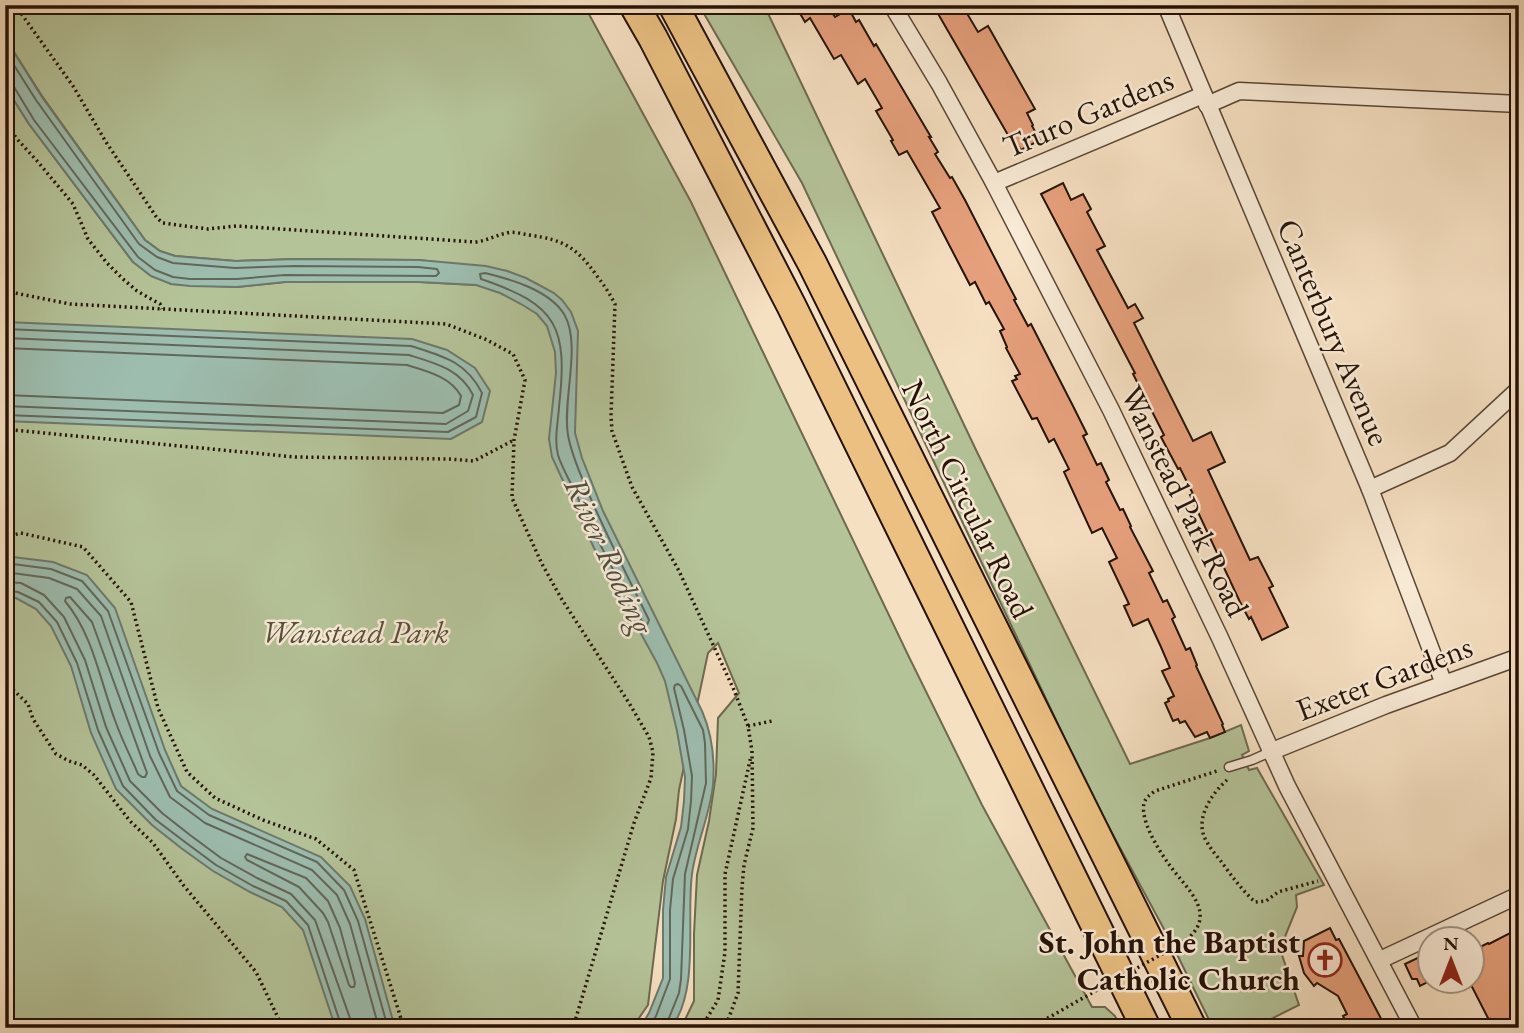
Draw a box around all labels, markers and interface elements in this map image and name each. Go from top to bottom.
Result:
street label: Truro Gardens [996,58,1180,168]
street label: Canterbury Avenue [1267,212,1401,452]
street label: North Circular Road [892,373,1044,626]
street label: Wanstead Park Road [1111,379,1259,624]
water label: River Roding [554,470,665,642]
park label: Wanstead Park [261,611,449,653]
street label: Exeter Gardens [1290,625,1478,731]
place label: St. John the Baptist Catholic Church [1039,921,1300,1000]
north arrow [1416,925,1486,995]
text: N [1443,931,1459,956]
church icon: St. John the Baptist Catholic Church [1306,941,1344,979]

